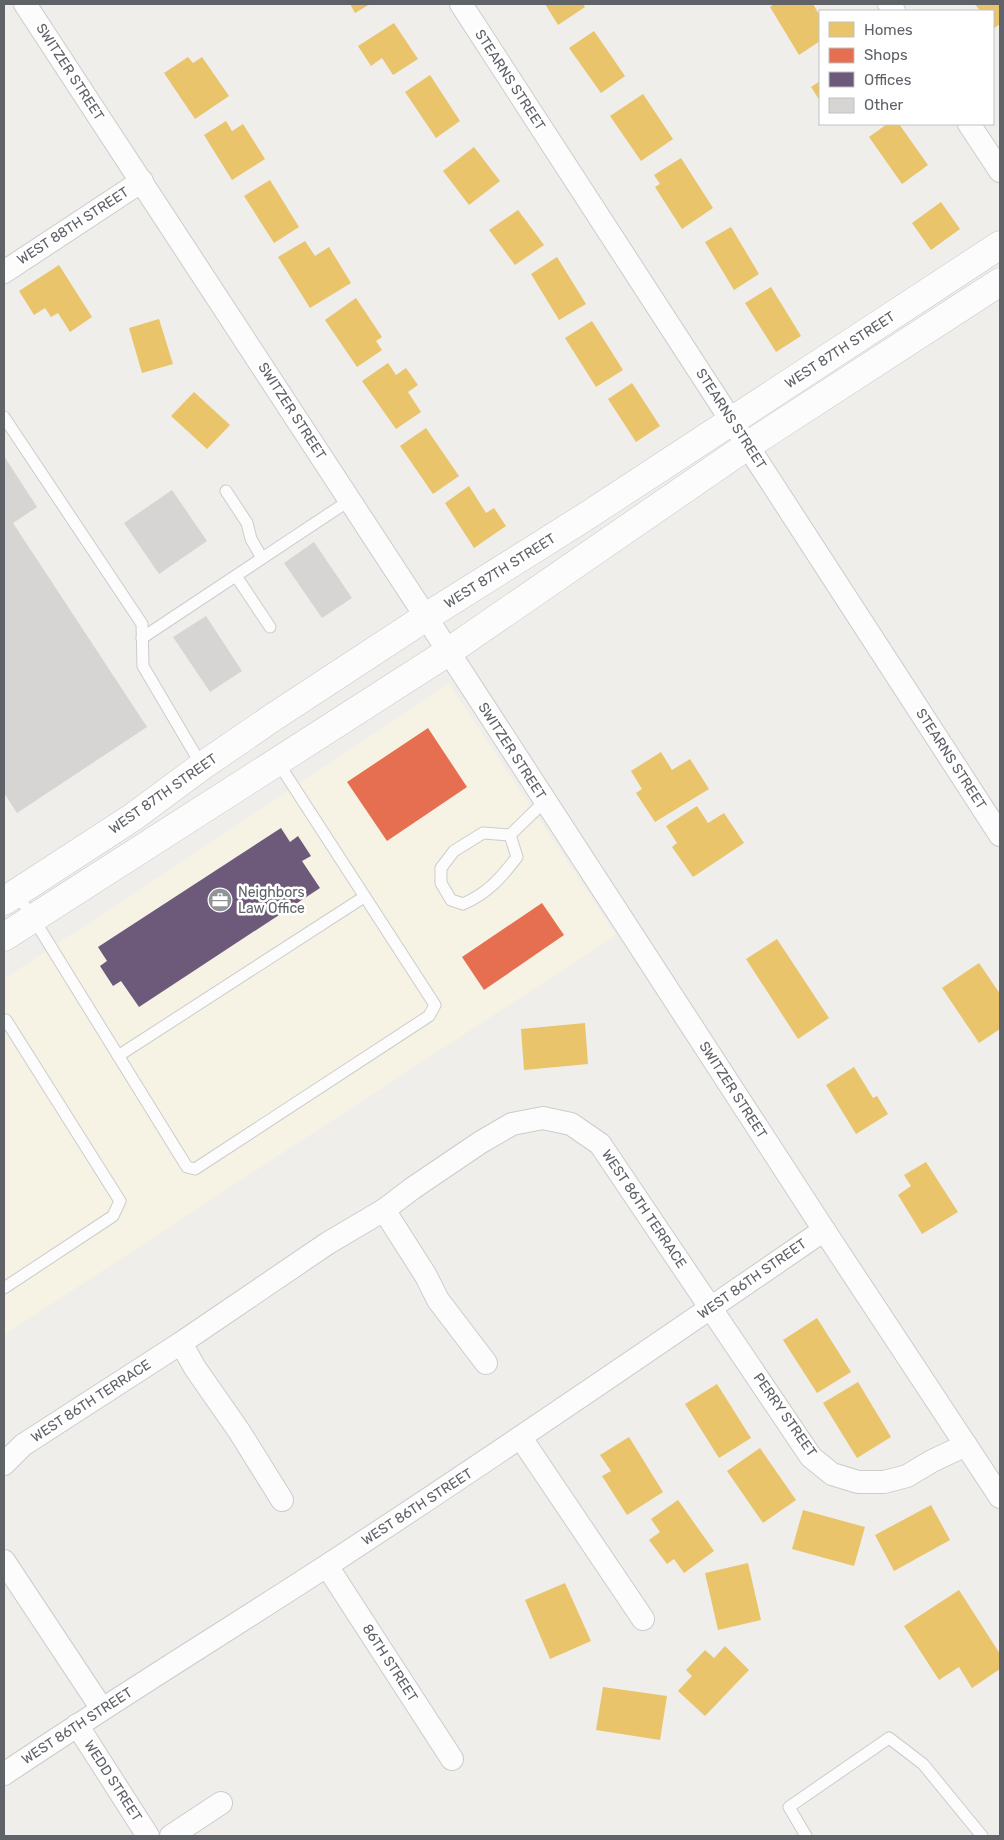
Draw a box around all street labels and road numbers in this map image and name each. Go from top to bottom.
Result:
street label: SWITZER STREET [32,20,108,124]
street label: STEARNS STREET [471,26,549,134]
street label: WEST 88TH STREET [14,184,132,268]
street label: WEST 87TH STREET [782,308,898,392]
street label: SWITZER STREET [254,359,330,463]
street label: STEARNS STREET [692,365,770,473]
street label: WEST 87TH STREET [441,530,559,612]
street label: SWITZER STREET [474,699,550,803]
street label: STEARNS STREET [912,705,990,813]
street label: WEST 87TH STREET [106,750,220,838]
street label: SWITZER STREET [695,1038,771,1142]
street label: WEST 86TH TERRACE [598,1146,690,1272]
street label: WEST 86TH STREET [694,1235,810,1323]
street label: WEST 86TH TERRACE [28,1356,154,1446]
street label: PERRY STREET [750,1370,820,1460]
street label: WEST 86TH STREET [358,1465,476,1549]
street label: 86TH STREET [359,1621,421,1705]
street label: WEST 86TH STREET [18,1684,136,1768]
street label: WEDD STREET [80,1737,146,1825]

